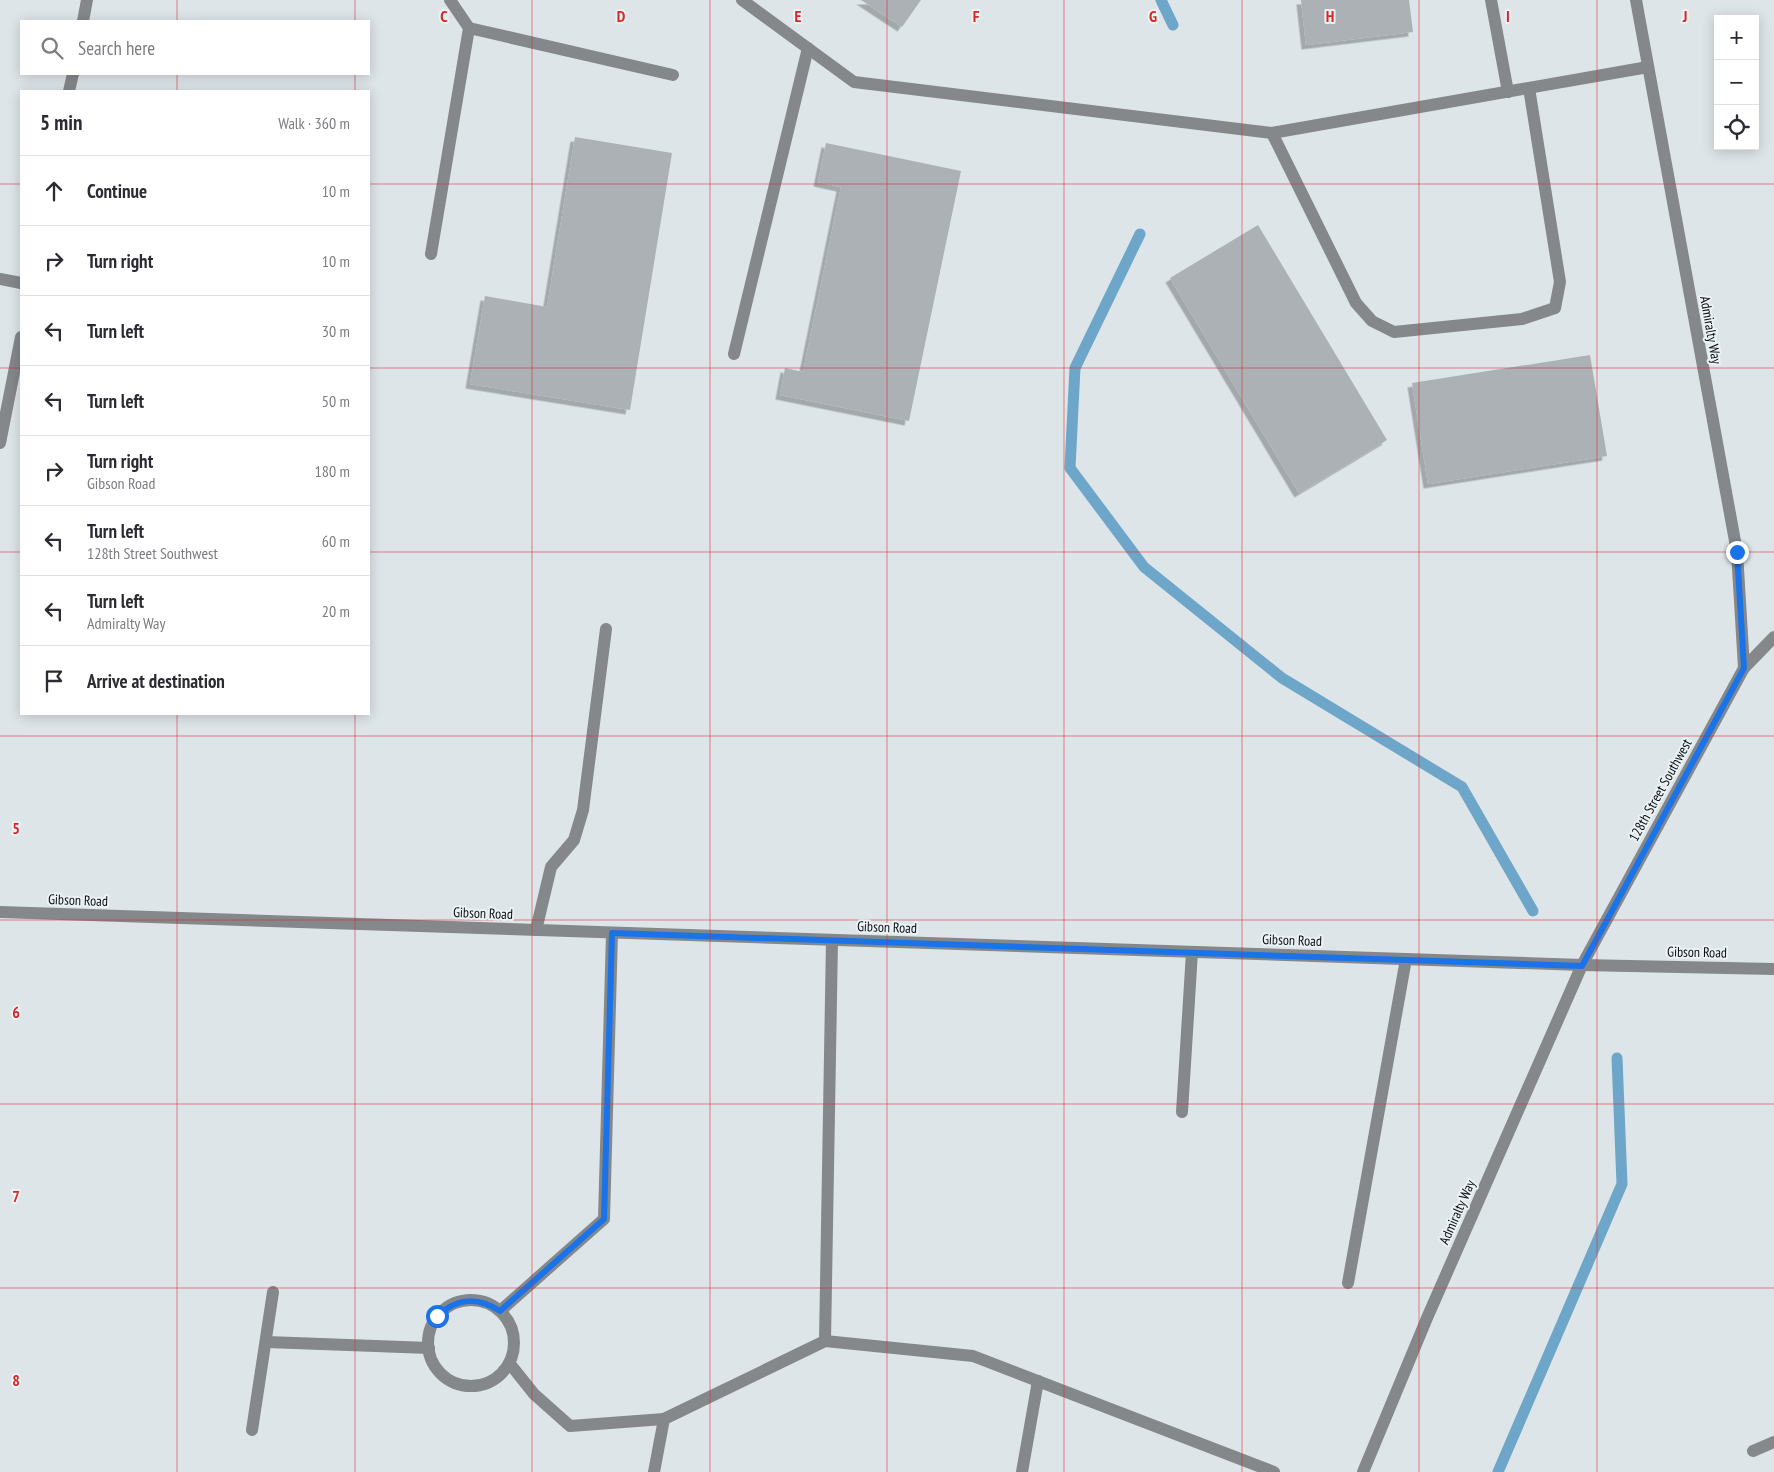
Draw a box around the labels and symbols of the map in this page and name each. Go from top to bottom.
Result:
text: C [440,6,448,26]
text: D [617,6,626,26]
text: E [795,6,802,26]
text: F [973,6,980,26]
text: G [1149,6,1157,26]
text: H [1326,6,1334,26]
text: I [1506,6,1510,26]
text: J [1682,6,1687,26]
street label: Admiralty Way [1696,295,1726,366]
route end [1726,541,1749,564]
street label: 128th Street Southwest [1624,735,1696,844]
text: 5 [12,818,20,838]
street label: Gibson Road [48,890,108,910]
street label: Gibson Road [453,903,513,923]
street label: Gibson Road [857,917,917,937]
street label: Gibson Road [1262,930,1322,950]
street label: Gibson Road [1667,942,1727,962]
text: 6 [12,1002,20,1022]
street label: Admiralty Way [1435,1176,1479,1247]
text: 7 [12,1186,20,1206]
route start [426,1305,449,1328]
text: 8 [12,1370,20,1390]

